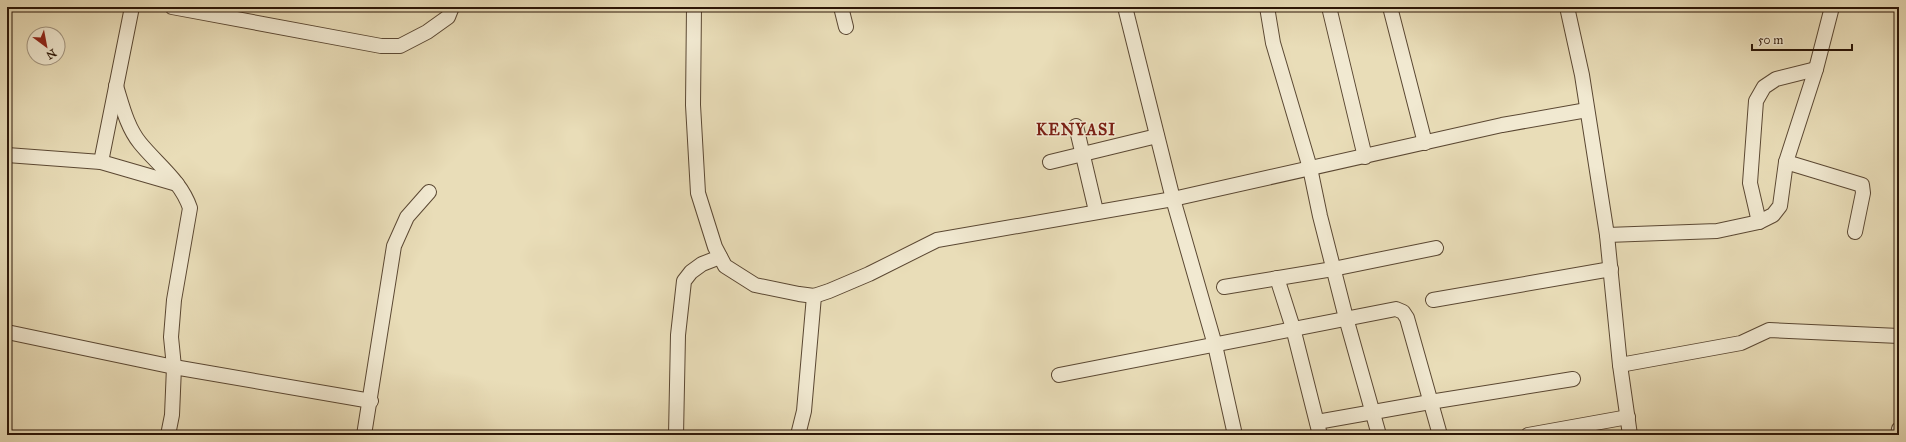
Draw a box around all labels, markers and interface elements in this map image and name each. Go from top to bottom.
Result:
north arrow [26,26,66,66]
scale bar [1752,26,1852,52]
text: 50 m [1758,33,1783,47]
text: N [43,46,58,62]
district label: KENYASI [1036,120,1116,139]

